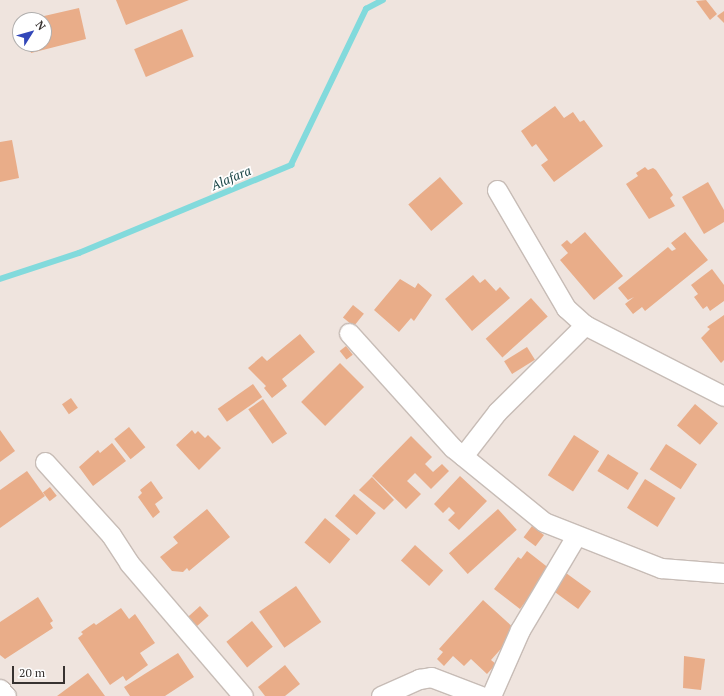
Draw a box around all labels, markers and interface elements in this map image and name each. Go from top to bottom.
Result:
north arrow [12,12,52,52]
text: N [33,18,49,33]
water label: Alafara [209,163,253,193]
scale bar [14,658,67,684]
text: 20 m [19,665,45,680]

